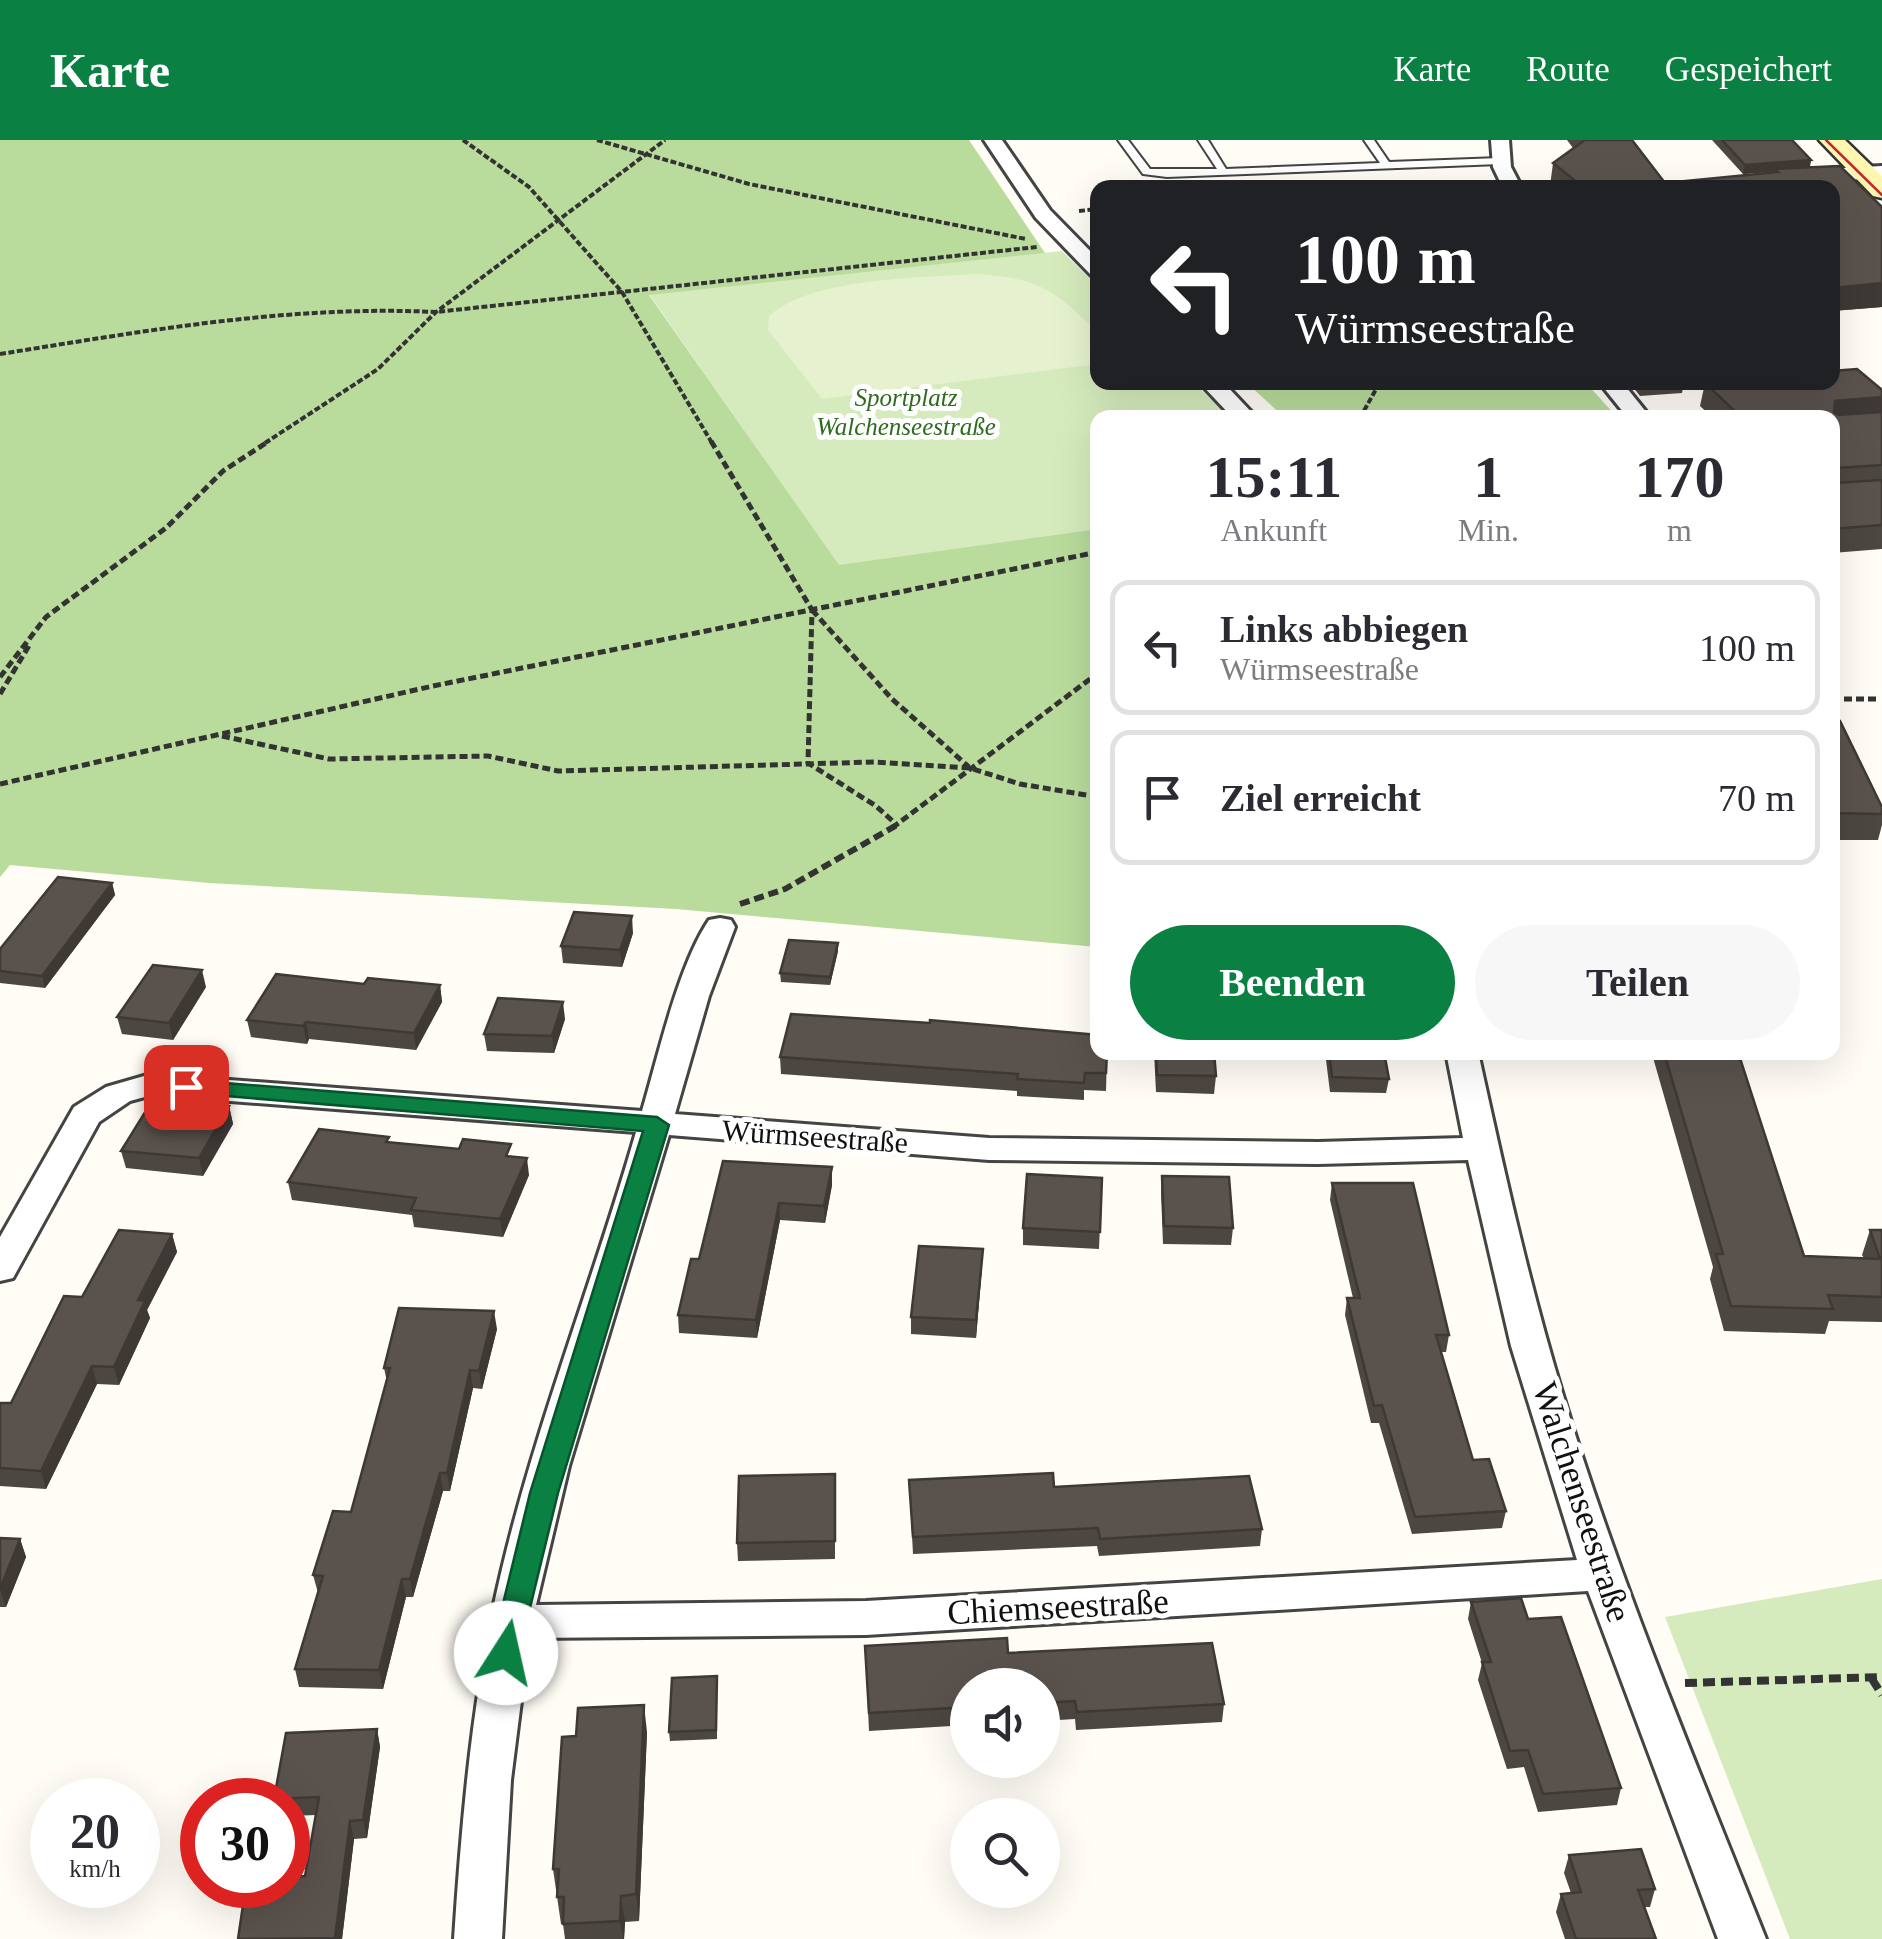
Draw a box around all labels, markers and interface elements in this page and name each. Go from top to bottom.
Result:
text: Karte [50,44,170,97]
text: Karte [1394,50,1471,89]
text: Route [1526,50,1610,89]
text: Gespeichert [1665,50,1832,89]
icon: left [1130,220,1260,350]
text: 100 m [1295,221,1476,298]
text: Würmseestraße [1295,303,1575,353]
park label: Sportplatz Walchenseestraße [816,384,996,440]
text: 15:11 [1205,444,1342,510]
text: 1 [1473,444,1503,510]
text: 170 [1634,444,1724,510]
text: Ankunft [1220,512,1327,548]
text: Min. [1458,512,1519,548]
text: m [1667,512,1692,548]
text: Links abbiegen [1220,608,1468,650]
icon: left [1135,620,1190,675]
text: 100 m [1699,627,1795,669]
text: Würmseestraße [1220,651,1419,687]
icon: arrive [1135,770,1190,825]
text: Ziel erreicht [1220,777,1421,819]
text: 70 m [1718,777,1795,819]
button: Beenden [1130,925,1455,1040]
button: Teilen [1475,925,1800,1040]
pin [144,1045,229,1130]
icon: arrive [159,1060,214,1115]
street label: Würmseestraße [721,1113,909,1159]
street label: Walchenseestraße [1525,1377,1639,1627]
street label: Chiemseestraße [946,1582,1170,1632]
position arrow [454,1601,558,1705]
map controls [950,1668,1060,1908]
button: sound [950,1668,1060,1778]
speed limit sign: 30 [180,1778,310,1908]
button: search [950,1798,1060,1908]
text: 20 [70,1803,120,1859]
text: km/h [69,1855,121,1882]

